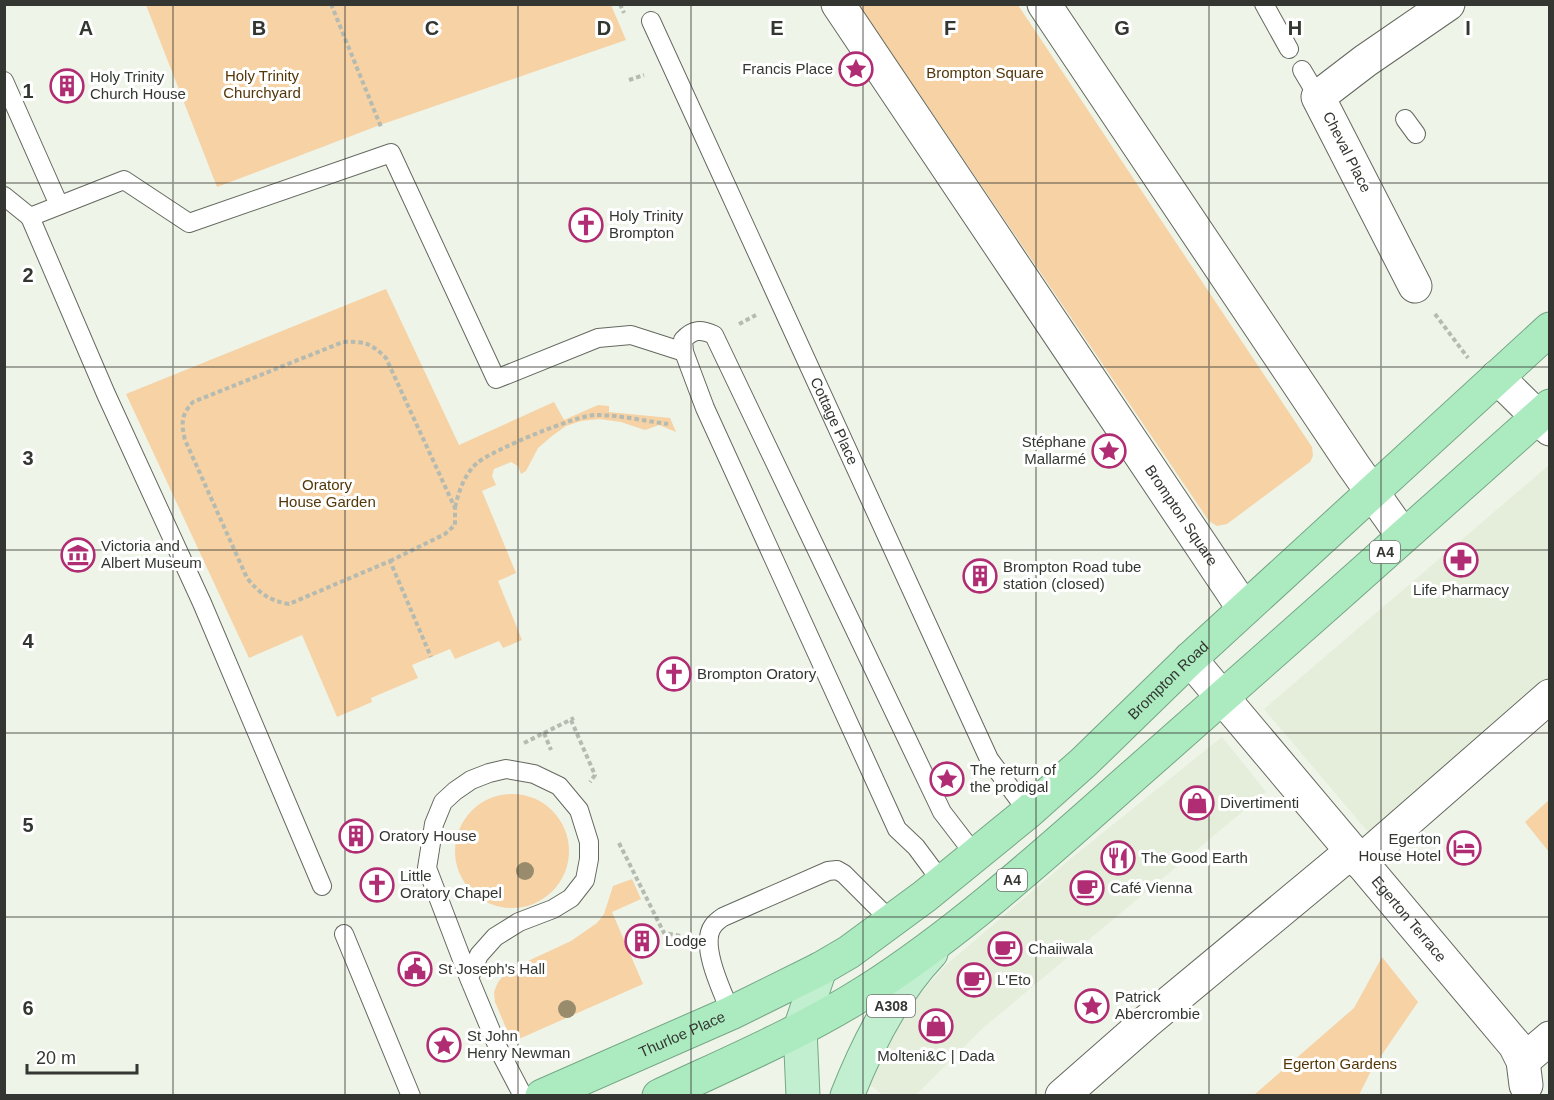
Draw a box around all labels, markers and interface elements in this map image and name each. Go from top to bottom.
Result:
text: A [79,17,93,39]
text: B [252,17,266,39]
text: C [425,17,439,39]
text: D [597,17,611,39]
text: E [770,17,784,39]
text: F [944,17,956,39]
text: G [1114,17,1130,39]
text: H [1288,17,1302,39]
text: I [1465,17,1471,39]
place icon: Francis Place [838,51,874,87]
place label: Francis Place [742,60,833,77]
park label: Brompton Square [926,64,1044,81]
park label: Holy Trinity Churchyard [223,67,301,101]
building icon: Holy Trinity Church House [49,68,85,104]
place label: Holy Trinity Church House [90,68,186,102]
text: 1 [22,80,34,102]
street label: Cheval Place [1320,109,1375,195]
church icon: Holy Trinity Brompton [568,207,604,243]
place label: Holy Trinity Brompton [609,207,684,241]
text: 2 [22,264,34,286]
street label: Cottage Place [807,374,862,467]
place label: Stéphane Mallarmé [1022,433,1086,467]
place icon: Stéphane Mallarmé [1091,433,1127,469]
text: 3 [22,447,34,469]
street label: Brompton Square [1142,462,1222,569]
park label: Oratory House Garden [278,476,376,510]
museum icon: Victoria and Albert Museum [60,537,96,573]
place label: Victoria and Albert Museum [101,537,202,571]
road number: A4 [1370,541,1400,563]
pharmacy icon: Life Pharmacy [1443,542,1479,578]
building icon: Brompton Road tube station (closed) [962,558,998,594]
place label: Brompton Road tube station (closed) [1003,558,1141,592]
place label: Life Pharmacy [1413,581,1509,598]
text: 4 [22,630,34,652]
street label: Brompton Road [1124,637,1212,723]
church icon: Brompton Oratory [656,656,692,692]
place label: Brompton Oratory [697,665,817,682]
place icon: The return of the prodigal [929,761,965,797]
place label: The return of the prodigal [970,761,1057,795]
shop icon: Divertimenti [1179,785,1215,821]
place label: Divertimenti [1220,794,1299,811]
text: 5 [22,814,34,836]
building icon: Oratory House [338,818,374,854]
place label: Oratory House [379,827,477,844]
place label: Egerton House Hotel [1358,830,1441,864]
hotel icon: Egerton House Hotel [1446,830,1482,866]
restaurant icon: The Good Earth [1100,840,1136,876]
place label: The Good Earth [1141,849,1248,866]
church icon: Little Oratory Chapel [359,867,395,903]
place label: Little Oratory Chapel [400,867,502,901]
road number: A4 [997,869,1027,891]
cafe icon: Café Vienna [1069,870,1105,906]
street label: Egerton Terrace [1369,873,1450,965]
place label: Café Vienna [1110,879,1193,896]
building icon: Lodge [624,923,660,959]
cafe icon: Chaiiwala [987,931,1023,967]
place label: Lodge [665,932,707,949]
place label: Chaiiwala [1028,940,1094,957]
public building icon: St Joseph's Hall [397,951,433,987]
place label: St Joseph's Hall [438,960,545,977]
cafe icon: L'Eto [956,962,992,998]
place label: L'Eto [997,971,1031,988]
place icon: Patrick Abercrombie [1074,988,1110,1024]
place label: Patrick Abercrombie [1115,988,1200,1022]
road number: A308 [867,995,915,1017]
text: 6 [22,997,34,1019]
street label: Thurloe Place [636,1008,728,1060]
shop icon: Molteni&C | Dada [918,1008,954,1044]
place icon: St John Henry Newman [426,1027,462,1063]
place label: St John Henry Newman [467,1027,570,1061]
scale bar [27,1037,136,1075]
place label: Molteni&C | Dada [877,1047,995,1064]
text: 20 m [36,1048,76,1068]
park label: Egerton Gardens [1283,1055,1397,1072]

